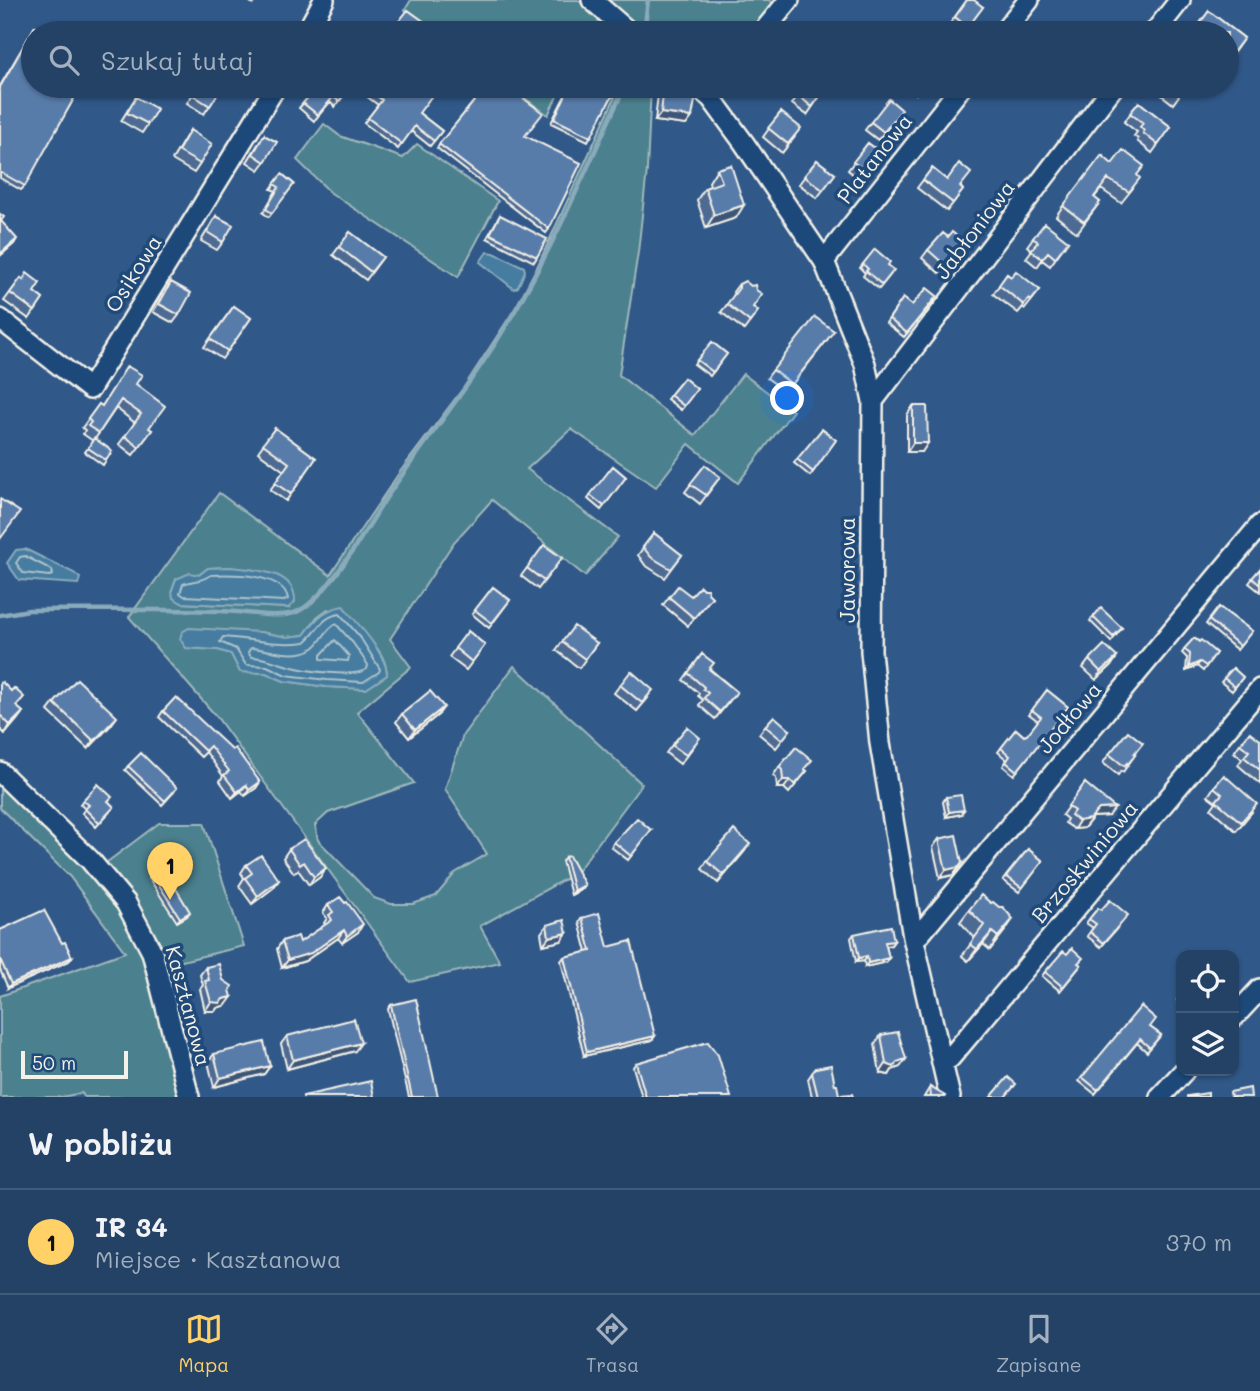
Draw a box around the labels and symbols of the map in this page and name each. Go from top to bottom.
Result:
street label: Platanowa [830,108,917,209]
street label: Jabłoniowa [928,174,1020,284]
street label: Osikowa [98,229,167,317]
your location [770,381,804,415]
street label: Jaworowa [833,517,860,623]
street label: Jodłowa [1031,676,1107,759]
street label: Brzoskwiniowa [1025,794,1143,928]
pin: 1 [147,842,193,900]
street label: Kasztanowa [160,942,218,1069]
scale bar [21,1048,128,1080]

